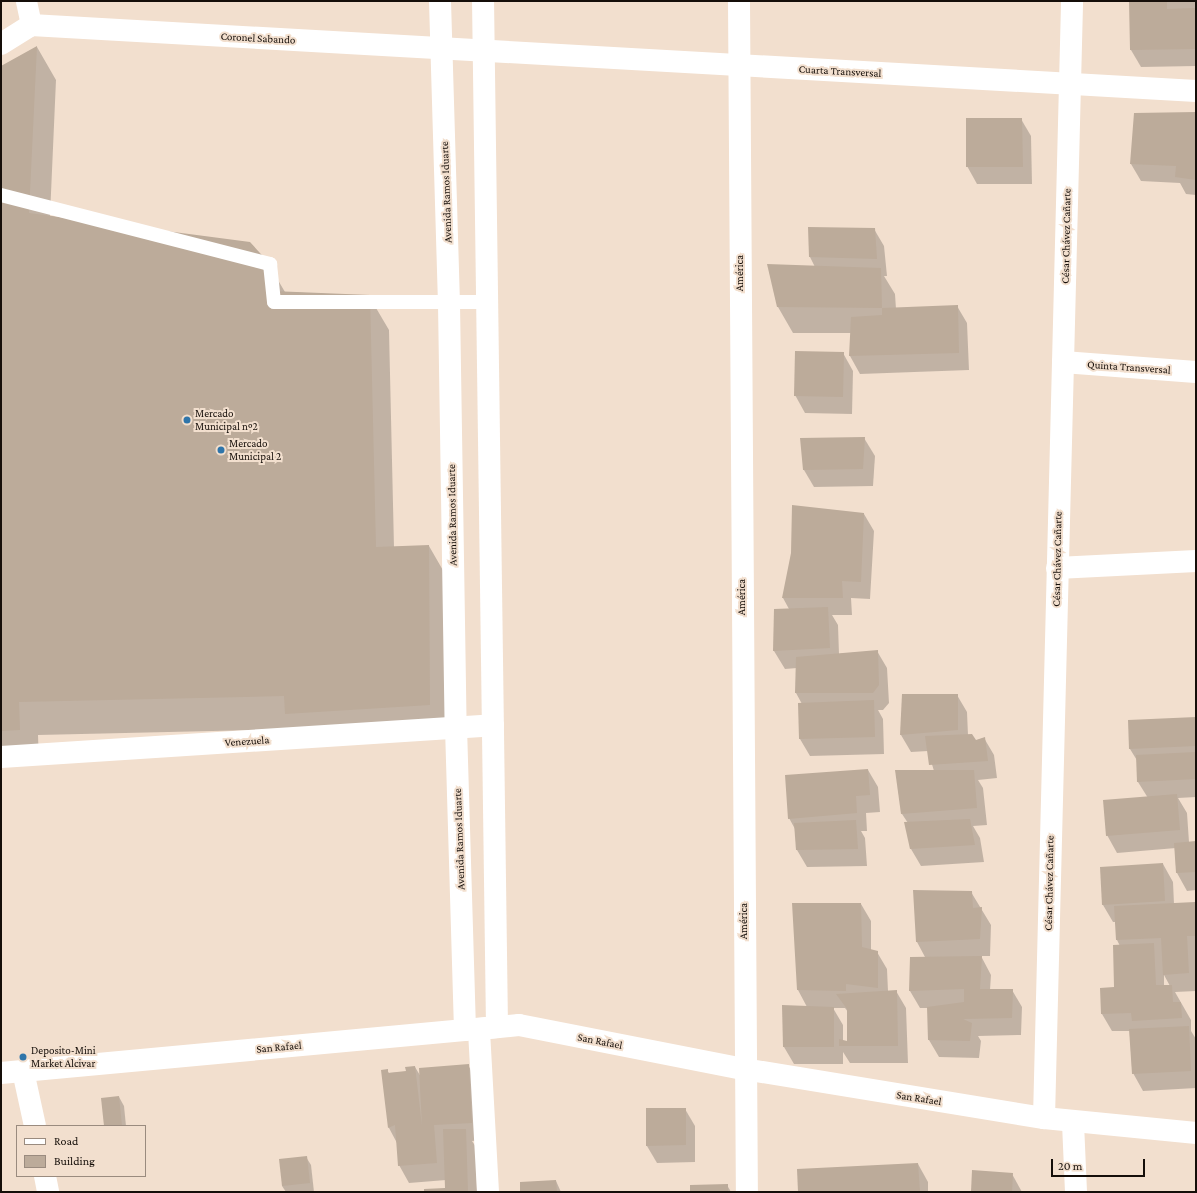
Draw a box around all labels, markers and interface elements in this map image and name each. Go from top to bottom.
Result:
street label: Coronel Sabando [220,29,296,47]
street label: Cuarta Transversal [798,62,882,80]
street label: Avenida Ramos Iduarte [438,141,454,243]
street label: César Chávez Cañarte [1059,188,1073,284]
street label: América [732,255,746,291]
street label: Quinta Transversal [1087,357,1171,377]
place label: Mercado Municipal nº2 [195,407,258,433]
marker: Mercado Municipal nº2 [182,415,192,425]
place label: Mercado Municipal 2 [229,437,281,463]
marker: Mercado Municipal 2 [216,445,226,455]
street label: Avenida Ramos Iduarte [445,464,459,566]
street label: César Chávez Cañarte [1050,511,1064,607]
street label: América [734,579,748,615]
street label: Venezuela [224,733,270,749]
street label: Avenida Ramos Iduarte [451,788,467,890]
street label: César Chávez Cañarte [1042,835,1056,931]
street label: América [736,903,750,939]
street label: San Rafael [576,1030,624,1052]
street label: San Rafael [256,1038,302,1056]
place label: Deposito-Mini Market Alcivar [31,1044,96,1070]
marker: Deposito-Mini Market Alcivar [18,1052,28,1062]
street label: San Rafael [896,1088,942,1108]
legend [16,1125,146,1177]
text: Road [54,1134,78,1148]
scale bar [1053,1151,1147,1177]
text: Building [54,1154,95,1168]
text: 20 m [1058,1159,1082,1173]

